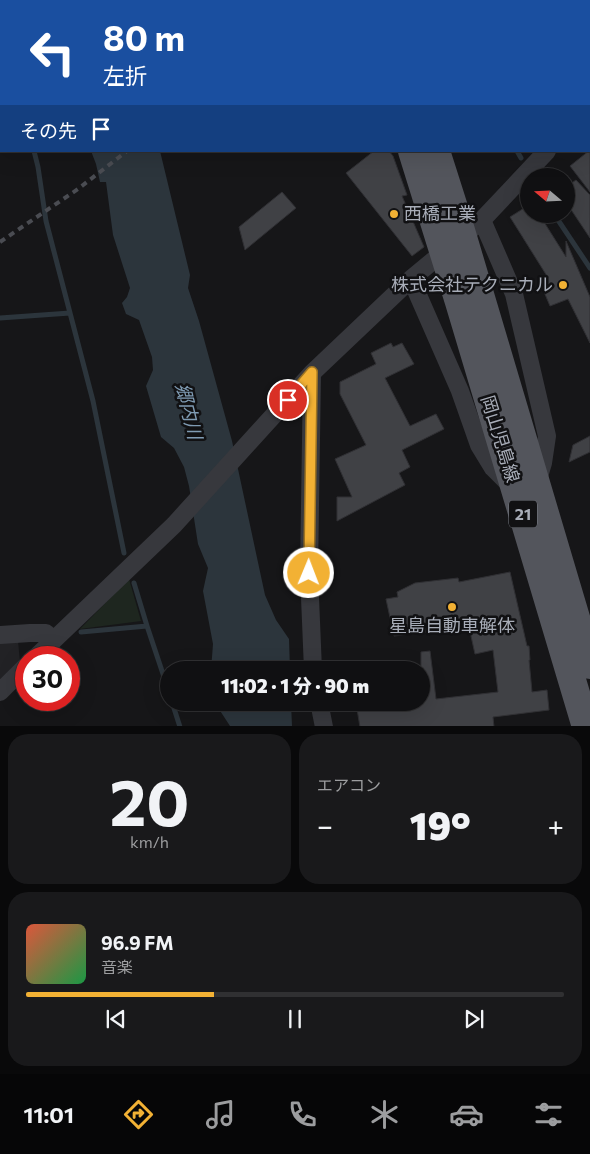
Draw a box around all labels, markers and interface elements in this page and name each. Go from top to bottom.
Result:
text: 80 m [103,15,185,58]
icon: left [20,20,85,85]
text: 左折 [103,62,147,89]
icon: arrive [87,115,115,143]
text: その先 [20,119,77,142]
north arrow [520,168,575,222]
map controls [520,168,575,223]
place label: 西橋工業 [404,202,476,224]
marker: 西橋工業 [388,208,400,220]
place label: 株式会社テクニカル [391,273,553,295]
marker: 株式会社テクニカル [557,279,569,291]
pin [267,379,309,421]
water label: 郷内川 [171,380,208,443]
icon: arrive [274,386,302,414]
street label: 岡山児島線 [477,392,525,485]
road number: 21 [509,500,537,528]
position arrow [282,546,334,598]
marker: 星島自動車解体 [446,601,458,613]
place label: 星島自動車解体 [389,614,515,636]
speed limit sign: 30 [15,646,80,711]
text: 11:02 · 1 分 · 90 m [221,674,369,697]
text: 20 [110,760,189,839]
text: エアコン [317,775,381,794]
text: 19° [410,801,471,848]
text: − [317,808,333,842]
text: + [548,808,564,842]
text: km/h [130,832,169,851]
text: 96.9 FM [101,931,174,954]
text: 音楽 [101,957,133,976]
icon: previous [102,1005,130,1033]
icon: pause [281,1005,309,1033]
icon: next [460,1005,488,1033]
icon: directions [121,1097,156,1132]
icon: music [203,1097,238,1132]
icon: phone [285,1097,320,1132]
icon: climate [367,1097,402,1132]
icon: car [449,1097,484,1132]
icon: filters [531,1097,566,1132]
text: 11:01 [24,1101,74,1128]

